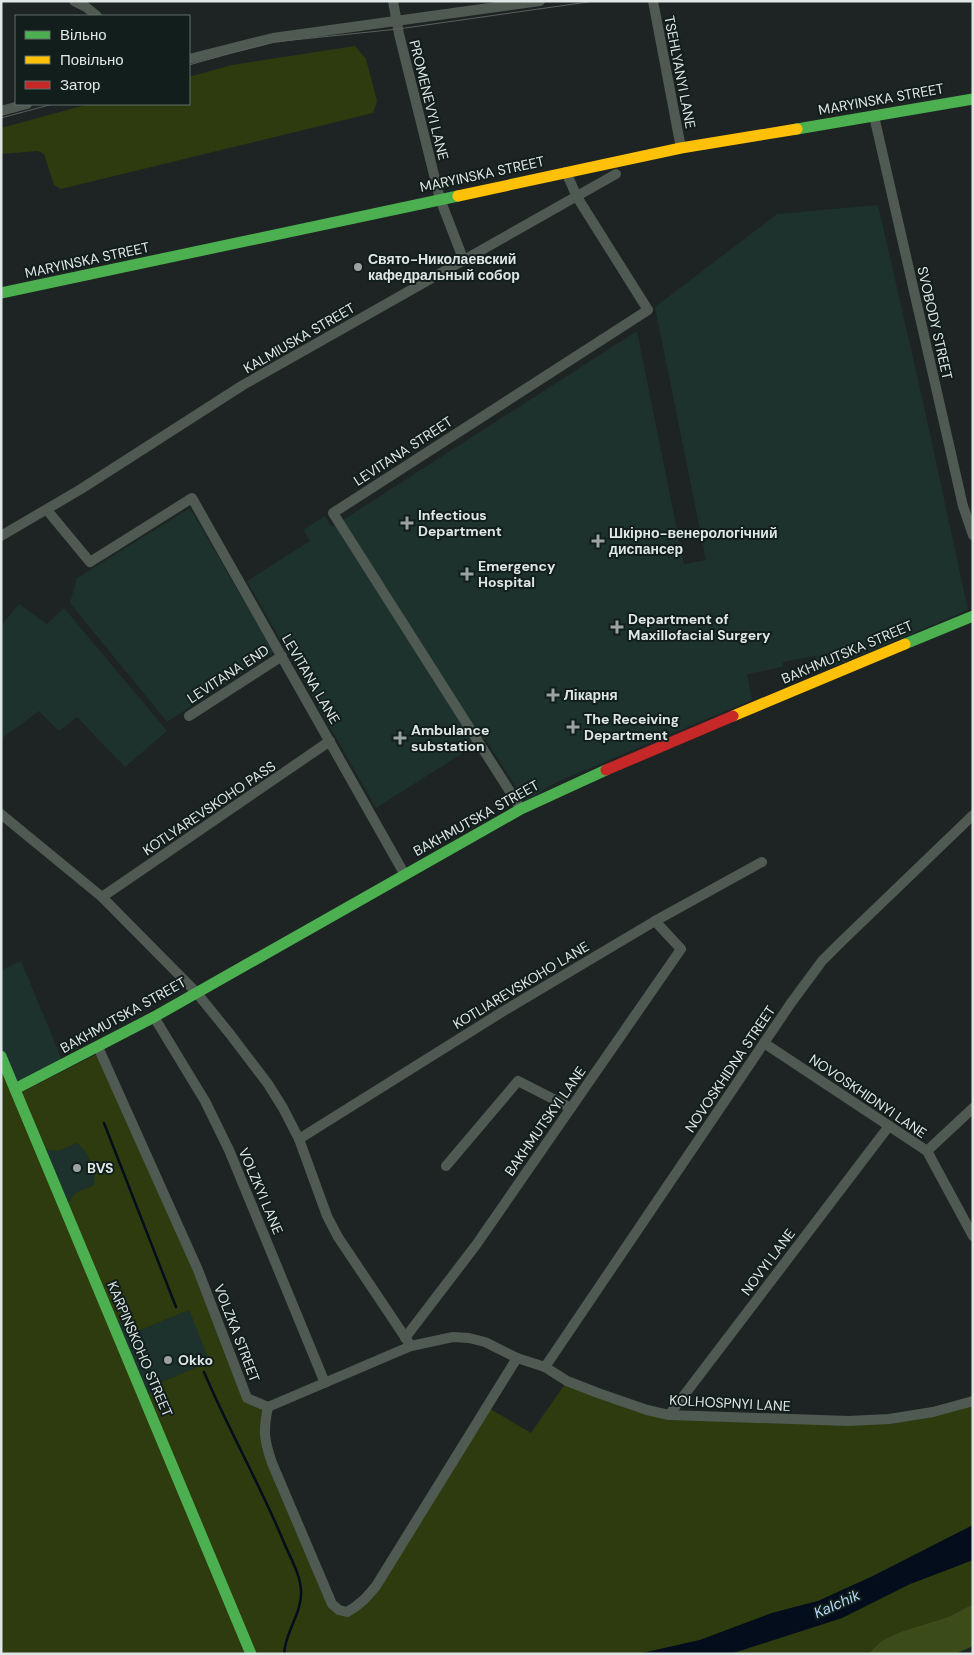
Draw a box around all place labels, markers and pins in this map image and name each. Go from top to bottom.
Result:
place label: Свято-Николаевский кафедральный собор [368,250,520,284]
marker: Свято-Николаевский кафедральный собор [352,261,364,273]
place label: Infectious Department [418,506,502,540]
marker: Infectious Department [400,516,414,530]
place label: Шкірно-венерологічний диспансер [609,524,778,558]
marker: Шкірно-венерологічний диспансер [591,534,605,548]
place label: Emergency Hospital [478,557,556,591]
marker: Emergency Hospital [460,567,474,581]
place label: Department of Maxillofacial Surgery [628,610,771,644]
marker: Department of Maxillofacial Surgery [610,620,624,634]
place label: Лікарня [564,686,618,704]
marker: Лікарня [546,688,560,702]
place label: The Receiving Department [584,710,679,744]
marker: The Receiving Department [566,720,580,734]
place label: Ambulance substation [411,721,489,755]
marker: Ambulance substation [393,731,407,745]
place label: BVS [87,1159,114,1177]
marker: BVS [71,1162,83,1174]
place label: Okko [178,1351,213,1369]
marker: Okko [162,1354,174,1366]

